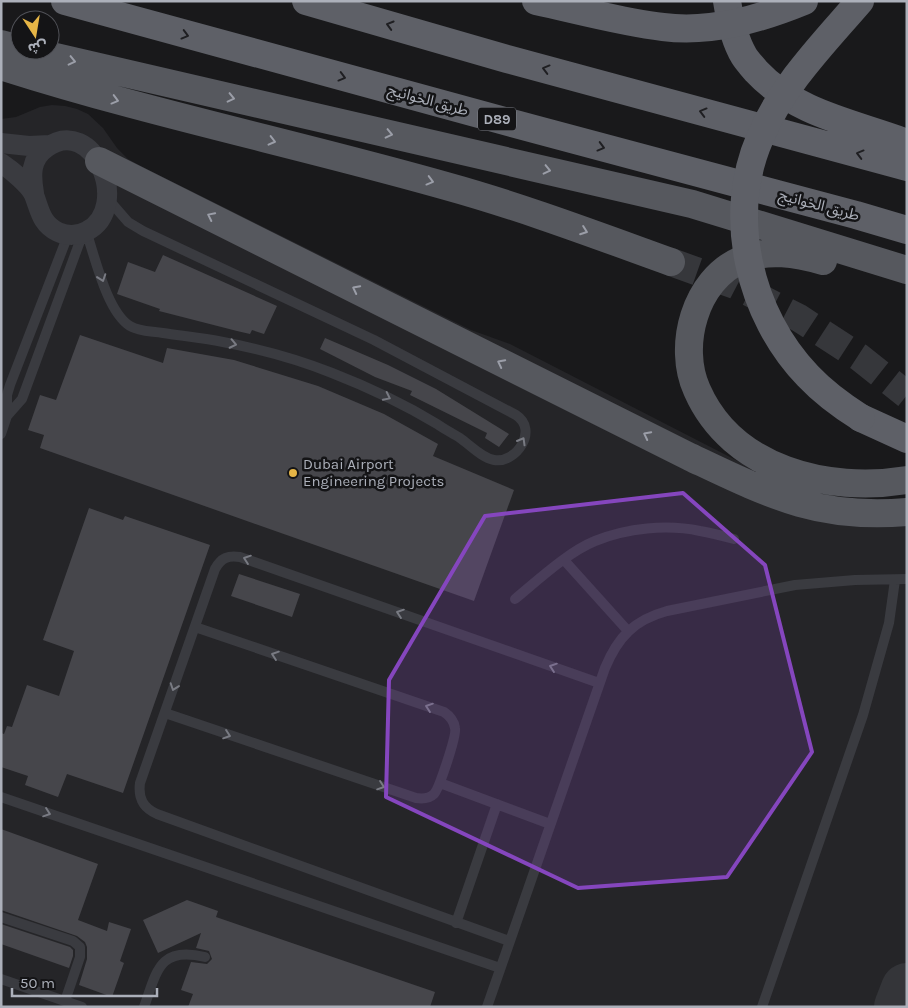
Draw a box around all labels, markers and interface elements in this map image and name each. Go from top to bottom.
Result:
north arrow [10,10,60,60]
one-way arrow [386,21,394,31]
one-way arrow [181,29,189,39]
text: ش [26,37,49,58]
one-way arrow [68,55,77,66]
one-way arrow [542,65,551,75]
one-way arrow [338,72,346,82]
street label: طريق الخوانيج [385,81,470,122]
one-way arrow [226,92,235,103]
one-way arrow [111,94,119,104]
one-way arrow [699,107,707,117]
road number: D89 [478,108,516,130]
one-way arrow [385,128,394,139]
one-way arrow [268,135,277,146]
one-way arrow [596,141,605,152]
one-way arrow [855,149,864,160]
one-way arrow [543,164,552,175]
one-way arrow [425,176,433,186]
street label: طريق الخوانيج [776,186,861,227]
one-way arrow [207,212,216,222]
one-way arrow [580,225,588,235]
one-way arrow [96,273,106,281]
one-way arrow [352,285,361,295]
one-way arrow [229,338,238,349]
one-way arrow [497,359,506,369]
one-way arrow [381,391,390,401]
one-way arrow [643,431,652,441]
one-way arrow [516,437,526,446]
place label: Dubai Airport Engineering Projects [303,455,444,490]
marker: Dubai Airport Engineering Projects [287,467,299,479]
one-way arrow [243,555,251,565]
one-way arrow [396,609,405,619]
one-way arrow [271,650,280,660]
one-way arrow [550,663,558,673]
one-way arrow [170,682,180,690]
one-way arrow [425,703,433,713]
one-way arrow [223,729,231,739]
one-way arrow [377,781,385,791]
one-way arrow [43,807,51,817]
scale bar [12,966,158,998]
text: 50 m [20,974,55,992]

